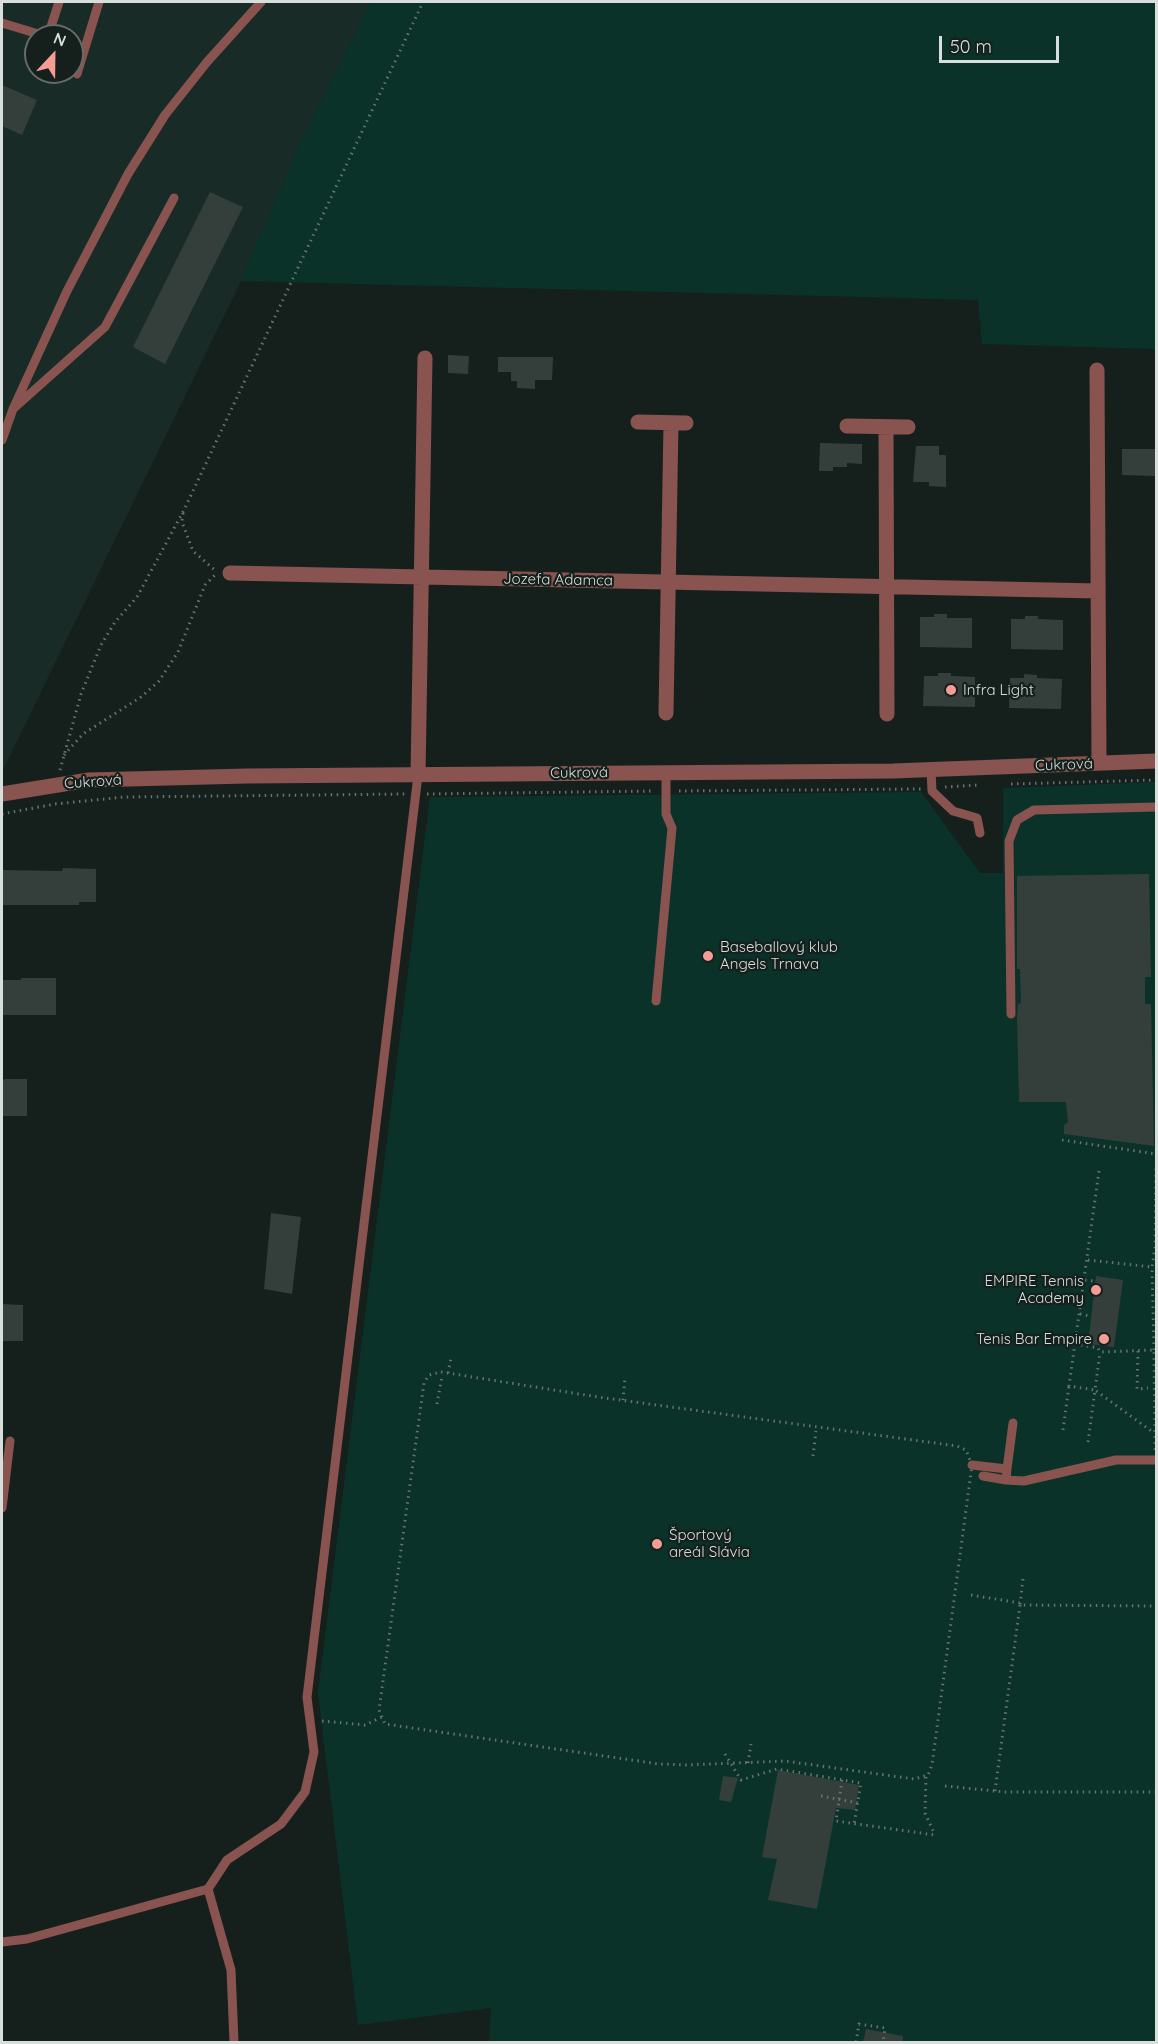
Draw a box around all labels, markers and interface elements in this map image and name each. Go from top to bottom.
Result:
north arrow [24,24,84,84]
scale bar [942,24,1062,62]
text: N [51,28,69,51]
text: 50 m [950,35,992,58]
street label: Jozefa Adamca [503,570,613,590]
place label: Infra Light [963,681,1034,699]
marker: Infra Light [944,683,958,697]
street label: Cukrová [1035,755,1093,775]
street label: Cukrová [550,763,608,783]
street label: Cukrová [64,771,122,793]
place label: Baseballový klub Angels Trnava [720,938,838,973]
marker: Baseballový klub Angels Trnava [701,949,715,963]
place label: EMPIRE Tennis Academy [984,1272,1084,1307]
marker: EMPIRE Tennis Academy [1089,1283,1103,1297]
place label: Tenis Bar Empire [976,1330,1092,1348]
marker: Tenis Bar Empire [1097,1332,1111,1346]
place label: Športový areál Slávia [669,1526,750,1561]
marker: Športový areál Slávia [650,1537,664,1551]

